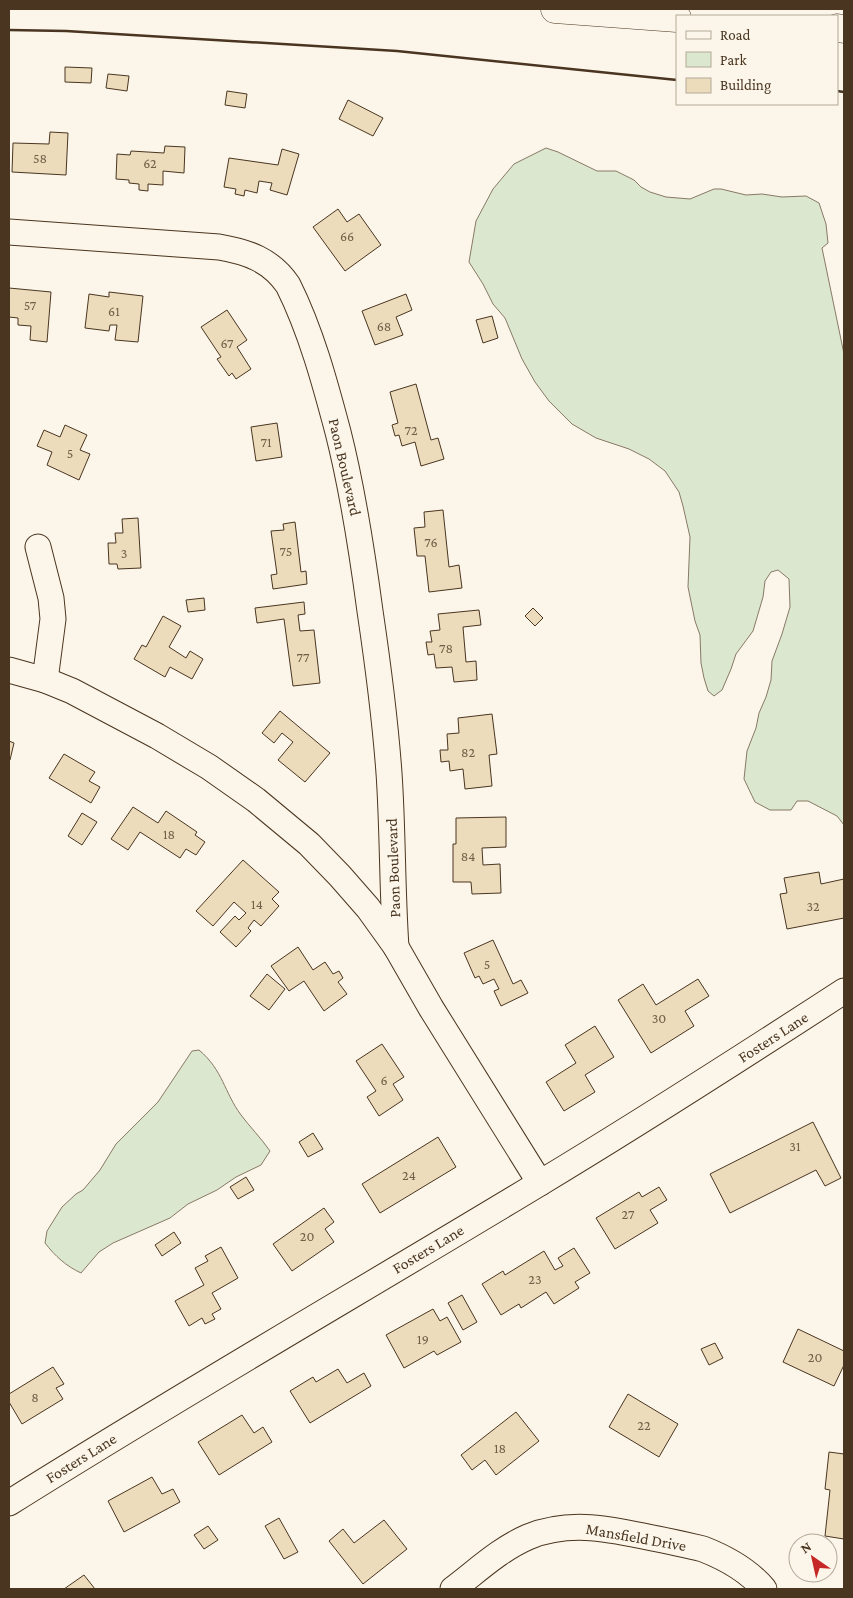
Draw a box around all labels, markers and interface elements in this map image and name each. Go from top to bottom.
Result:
legend [676,15,838,105]
text: Road [720,27,751,43]
text: Park [720,52,747,68]
text: Building [720,77,771,94]
house number: 58 [33,150,47,166]
house number: 62 [143,155,157,171]
house number: 66 [340,228,354,244]
house number: 57 [24,297,37,313]
house number: 61 [108,303,120,319]
house number: 68 [377,318,391,334]
house number: 67 [220,335,234,351]
street label: Paon Boulevard [326,417,365,518]
house number: 72 [404,422,418,438]
house number: 71 [260,434,272,450]
house number: 5 [67,445,73,461]
house number: 76 [424,534,438,550]
house number: 75 [280,543,292,559]
house number: 3 [121,545,127,561]
house number: 78 [439,640,453,656]
house number: 77 [297,649,310,665]
house number: 82 [461,744,475,760]
street label: Paon Boulevard [383,817,403,918]
house number: 18 [163,826,175,842]
house number: 84 [461,848,475,864]
house number: 14 [251,896,263,912]
house number: 32 [806,898,820,914]
house number: 5 [484,956,490,972]
street label: Fosters Lane [735,1008,811,1066]
house number: 30 [652,1010,666,1026]
house number: 6 [380,1072,388,1088]
house number: 31 [789,1138,801,1154]
house number: 24 [402,1167,416,1183]
house number: 27 [622,1206,635,1222]
street label: Fosters Lane [389,1221,467,1277]
house number: 20 [300,1228,314,1244]
house number: 23 [528,1271,542,1287]
house number: 19 [417,1331,429,1347]
house number: 20 [808,1349,822,1365]
house number: 8 [31,1389,39,1405]
house number: 22 [637,1417,651,1433]
street label: Fosters Lane [43,1430,119,1486]
house number: 18 [494,1440,506,1456]
street label: Mansfield Drive [585,1520,687,1554]
north arrow [788,1533,838,1583]
text: N [797,1538,815,1557]

